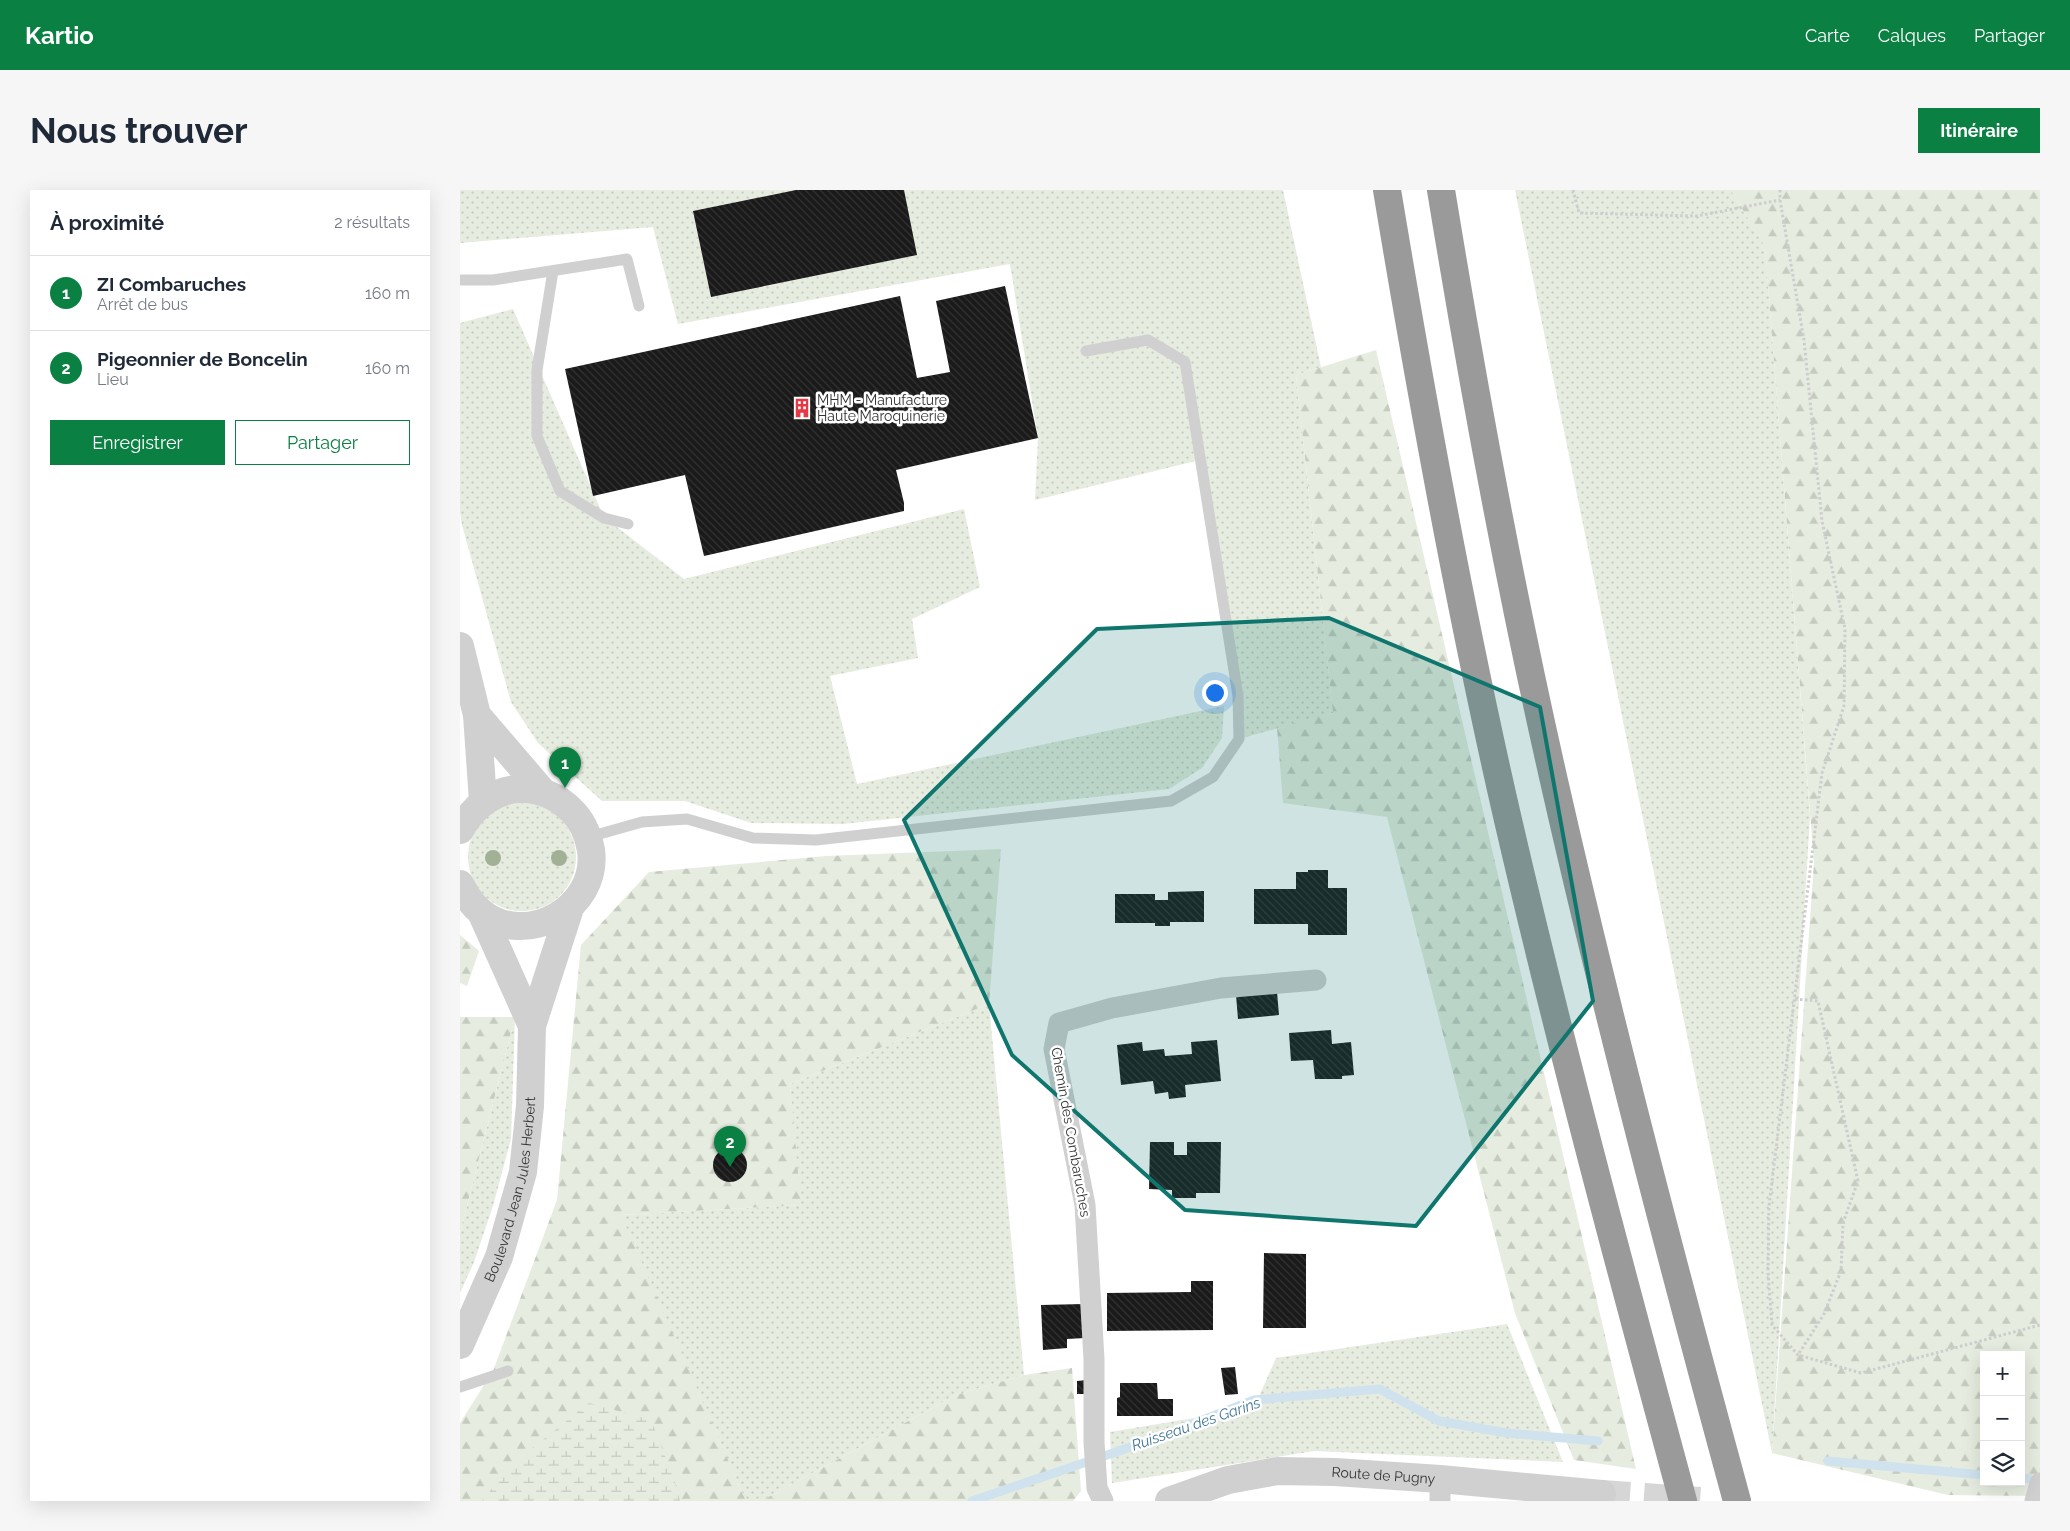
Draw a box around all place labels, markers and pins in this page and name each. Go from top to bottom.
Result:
place label: MHM - Manufacture Haute Maroquinerie [817,392,947,424]
building icon: MHM - Manufacture Haute Maroquinerie [791,397,813,419]
pin: 1 [549,747,581,788]
pin: 2 [714,1126,746,1167]

